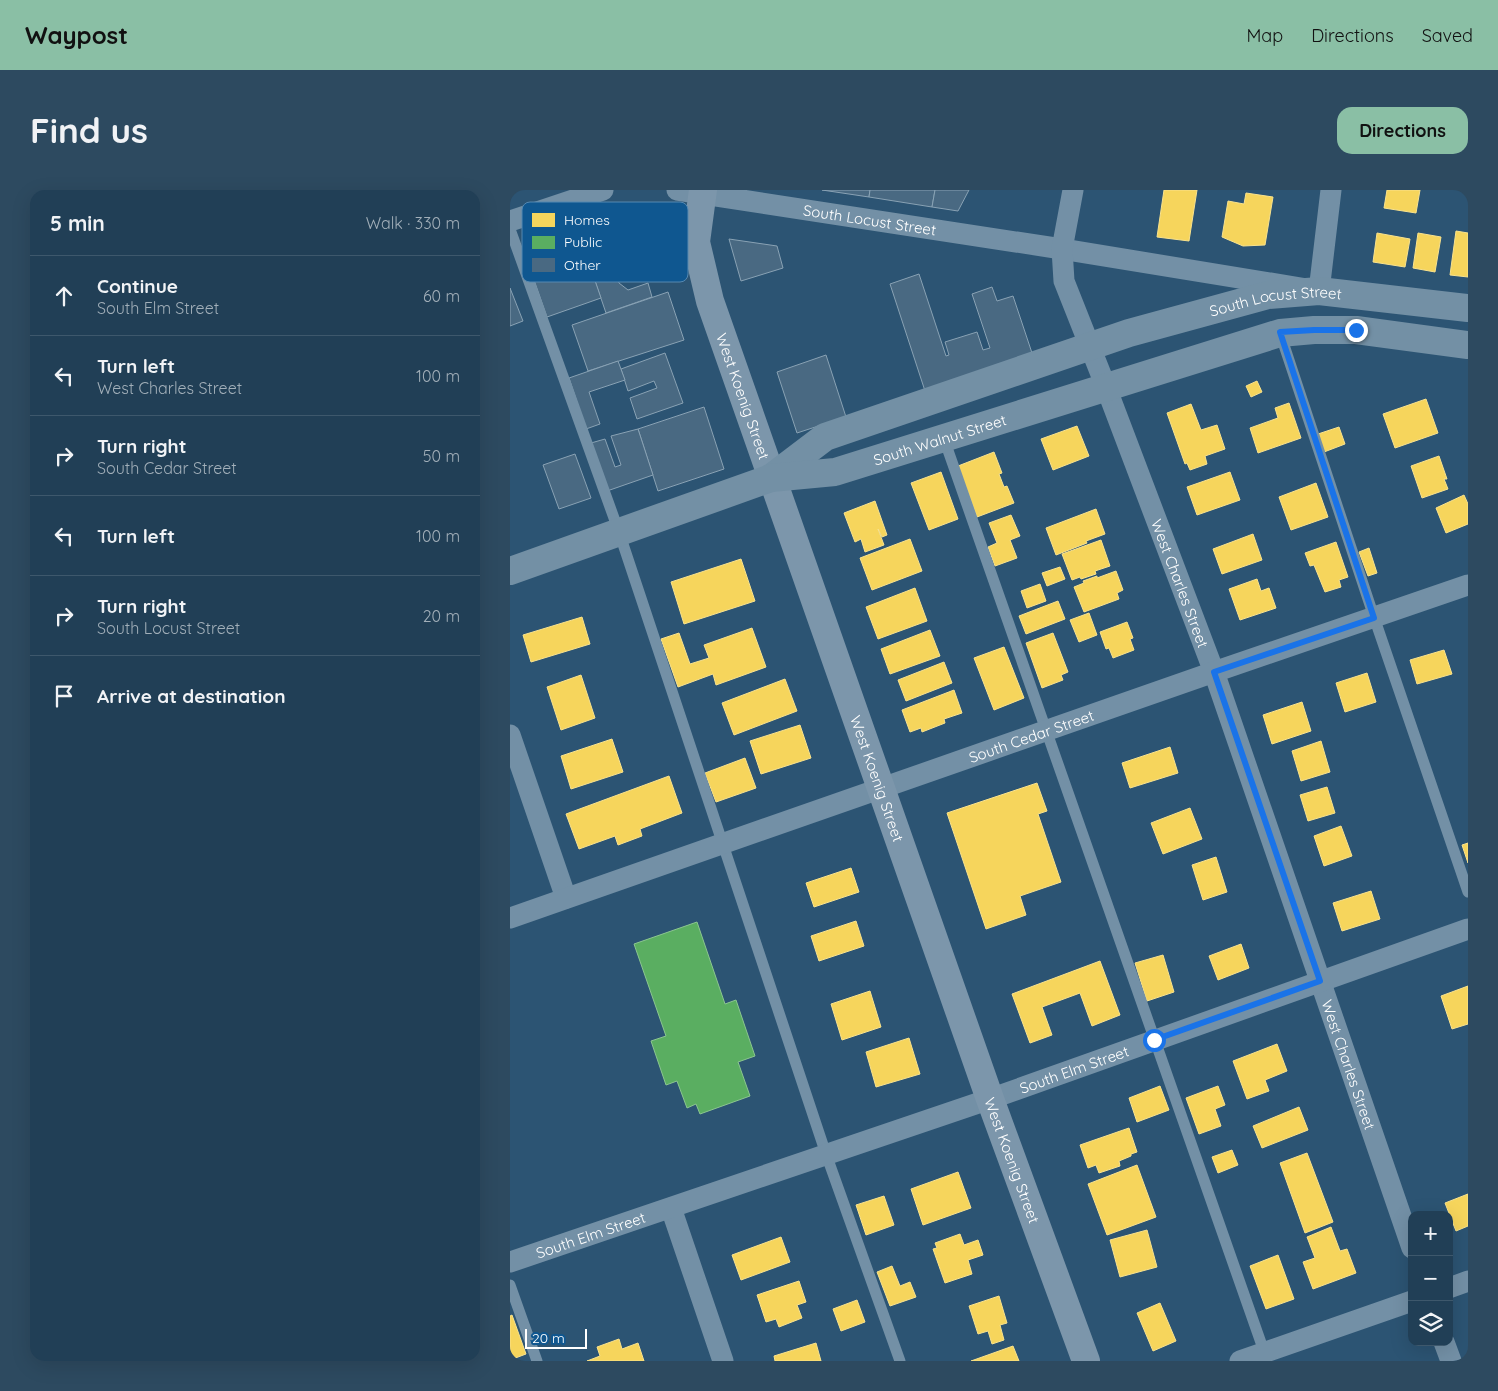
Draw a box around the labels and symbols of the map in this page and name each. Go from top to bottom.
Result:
street label: South Locust Street [802,200,938,239]
legend [522,202,688,282]
text: Homes [564,211,610,229]
text: Public [564,233,602,251]
text: Other [564,256,601,274]
street label: South Locust Street [1207,281,1343,320]
route end [1345,319,1368,342]
street label: West Koenig Street [712,330,774,462]
street label: South Walnut Street [871,410,1008,469]
street label: West Charles Street [1147,516,1213,650]
street label: South Cedar Street [966,705,1096,767]
street label: West Koenig Street [847,713,908,844]
street label: West Charles Street [1318,997,1380,1132]
route start [1143,1029,1166,1052]
street label: South Elm Street [1017,1041,1131,1097]
street label: West Koenig Street [981,1095,1044,1226]
street label: South Elm Street [533,1207,648,1262]
scale bar [525,1326,588,1349]

